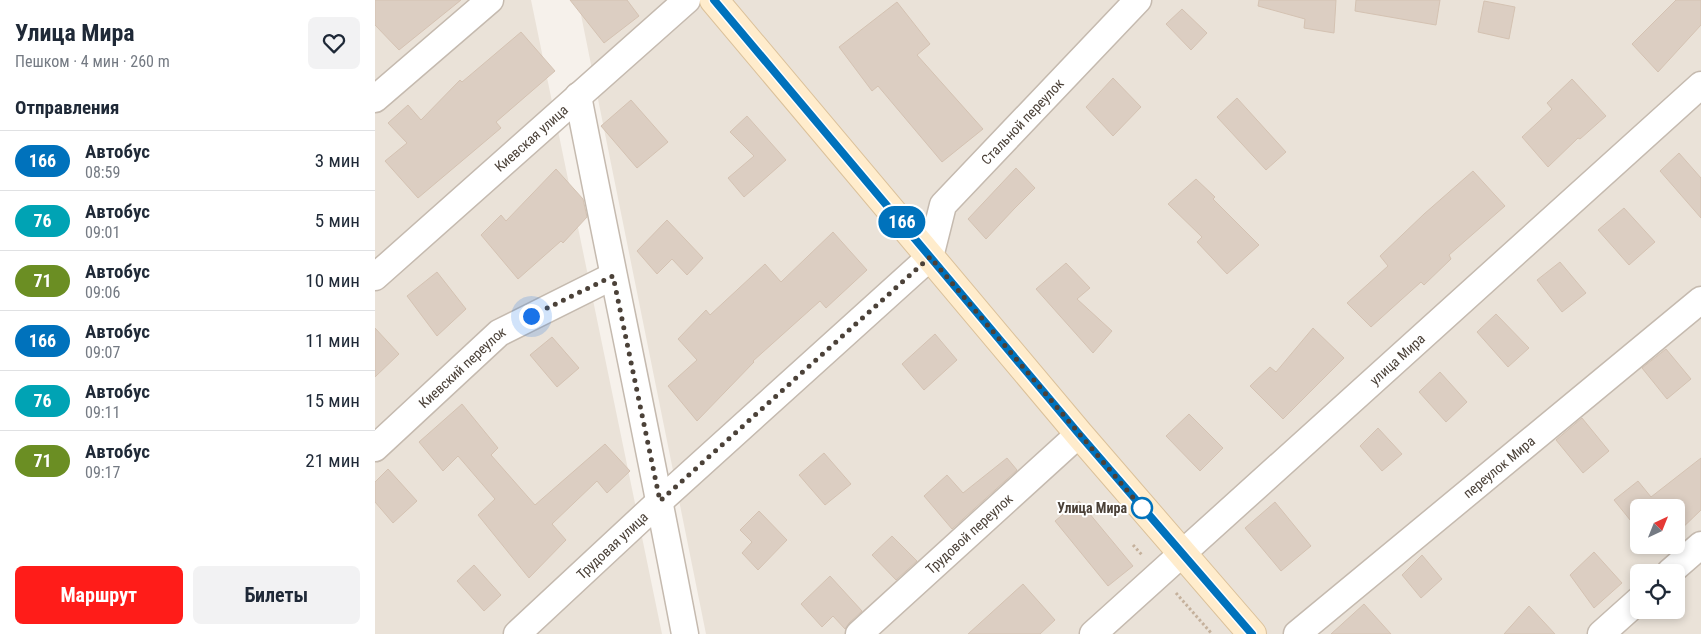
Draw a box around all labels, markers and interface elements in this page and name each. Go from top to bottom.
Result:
button: heart [308,17,360,69]
text: Улица Мира [15,19,135,47]
text: Пешком · 4 мин · 260 m [15,52,170,71]
street label: Стальной переулок [978,75,1067,168]
text: Отправления [15,96,119,119]
street label: Киевская улица [491,102,571,175]
text: Автобус [85,140,150,163]
text: 3 мин [315,149,360,172]
text: 166 [29,150,56,171]
text: 08:59 [85,163,120,182]
text: Автобус [85,200,150,223]
line badge: 166 [873,206,931,238]
text: 5 мин [315,209,360,232]
text: 76 [33,210,52,231]
text: 166 [888,211,916,232]
text: 09:01 [85,223,120,242]
text: Автобус [85,260,150,283]
text: 10 мин [305,269,360,292]
text: 71 [33,270,52,291]
text: 09:06 [85,283,120,302]
your location [519,304,544,329]
text: Автобус [85,320,150,343]
street label: Киевский переулок [415,323,508,411]
text: 11 мин [305,329,360,352]
text: 166 [29,330,56,351]
street label: улица Мира [1367,330,1428,388]
text: 09:07 [85,343,120,362]
text: Автобус [85,380,150,403]
text: 15 мин [305,389,360,412]
text: 76 [33,390,52,411]
text: 09:11 [85,403,120,422]
street label: переулок Мира [1460,433,1538,501]
text: Автобус [85,440,150,463]
text: 21 мин [305,449,360,472]
text: 71 [33,450,52,471]
text: 09:17 [85,463,120,482]
street label: Трудовой переулок [923,490,1016,577]
marker: Улица Мира [1131,497,1153,519]
north arrow [1630,499,1685,554]
map controls [1630,499,1685,619]
place label: Улица Мира [1057,500,1127,516]
street label: Трудовая улица [573,509,651,582]
button: locate [1630,564,1685,619]
button: Маршрут [15,566,183,624]
button: Билеты [193,566,360,624]

